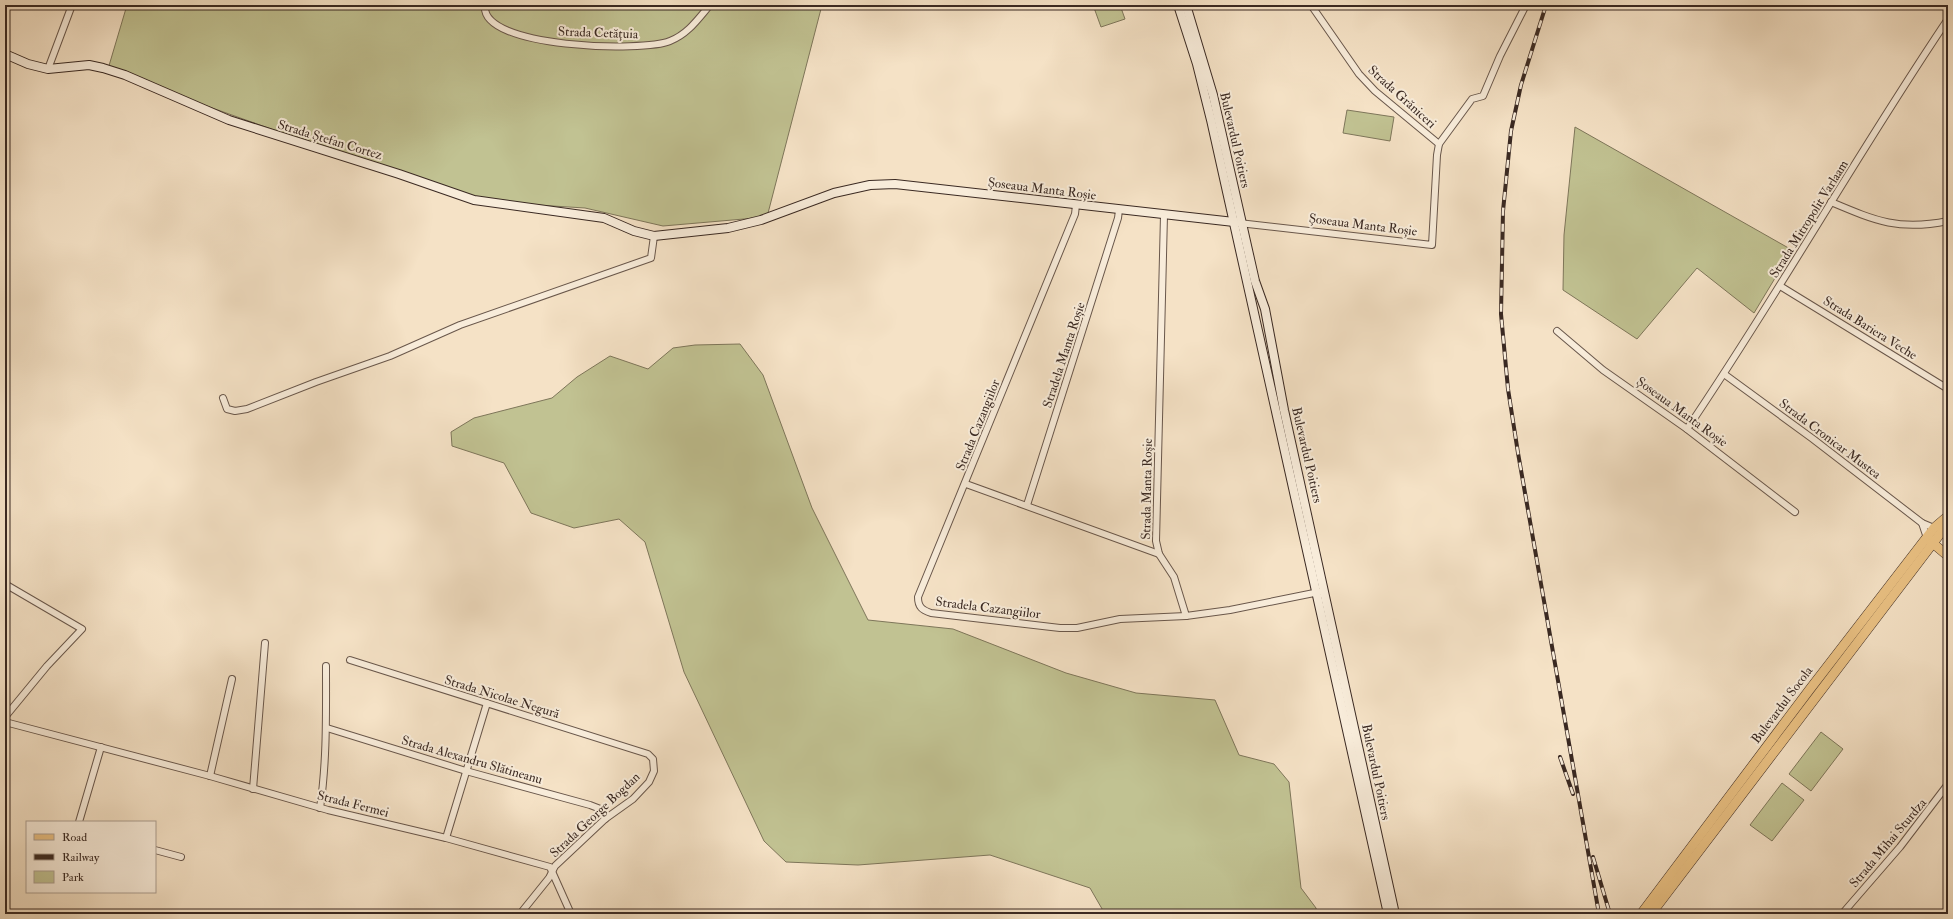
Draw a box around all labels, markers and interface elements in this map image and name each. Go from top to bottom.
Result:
street label: Strada Cetățuia [558,24,639,42]
street label: Strada Grăniceri [1365,62,1440,132]
street label: Bulevardul Poitiers [1216,90,1254,190]
street label: Strada Ștefan Cortez [276,116,385,164]
street label: Strada Mitropolit Varlaam [1766,157,1853,281]
street label: Șoseaua Manta Roșie [987,174,1098,204]
street label: Șoseaua Manta Roșie [1308,210,1419,240]
street label: Strada Bariera Veche [1820,293,1920,364]
street label: Stradela Manta Roșie [1039,300,1089,410]
street label: Șoseaua Manta Roșie [1633,373,1731,451]
street label: Strada Cazangiilor [952,377,1004,473]
street label: Strada Cronicar Mustea [1776,395,1885,483]
street label: Bulevardul Poitiers [1288,405,1326,505]
street label: Strada Manta Roșie [1138,438,1156,540]
street label: Stradela Cazangiilor [935,594,1042,622]
street label: Bulevardul Socola [1748,663,1817,747]
street label: Strada Nicolae Negură [443,672,562,722]
street label: Bulevardul Poitiers [1358,722,1394,822]
street label: Strada Alexandru Slătineanu [400,732,545,788]
street label: Strada George Bogdan [546,769,644,861]
street label: Strada Fermei [316,787,391,821]
street label: Strada Mihai Sturdza [1846,795,1930,891]
legend [26,821,156,893]
text: Road [62,830,87,845]
text: Railway [62,850,100,865]
text: Park [62,870,84,885]

